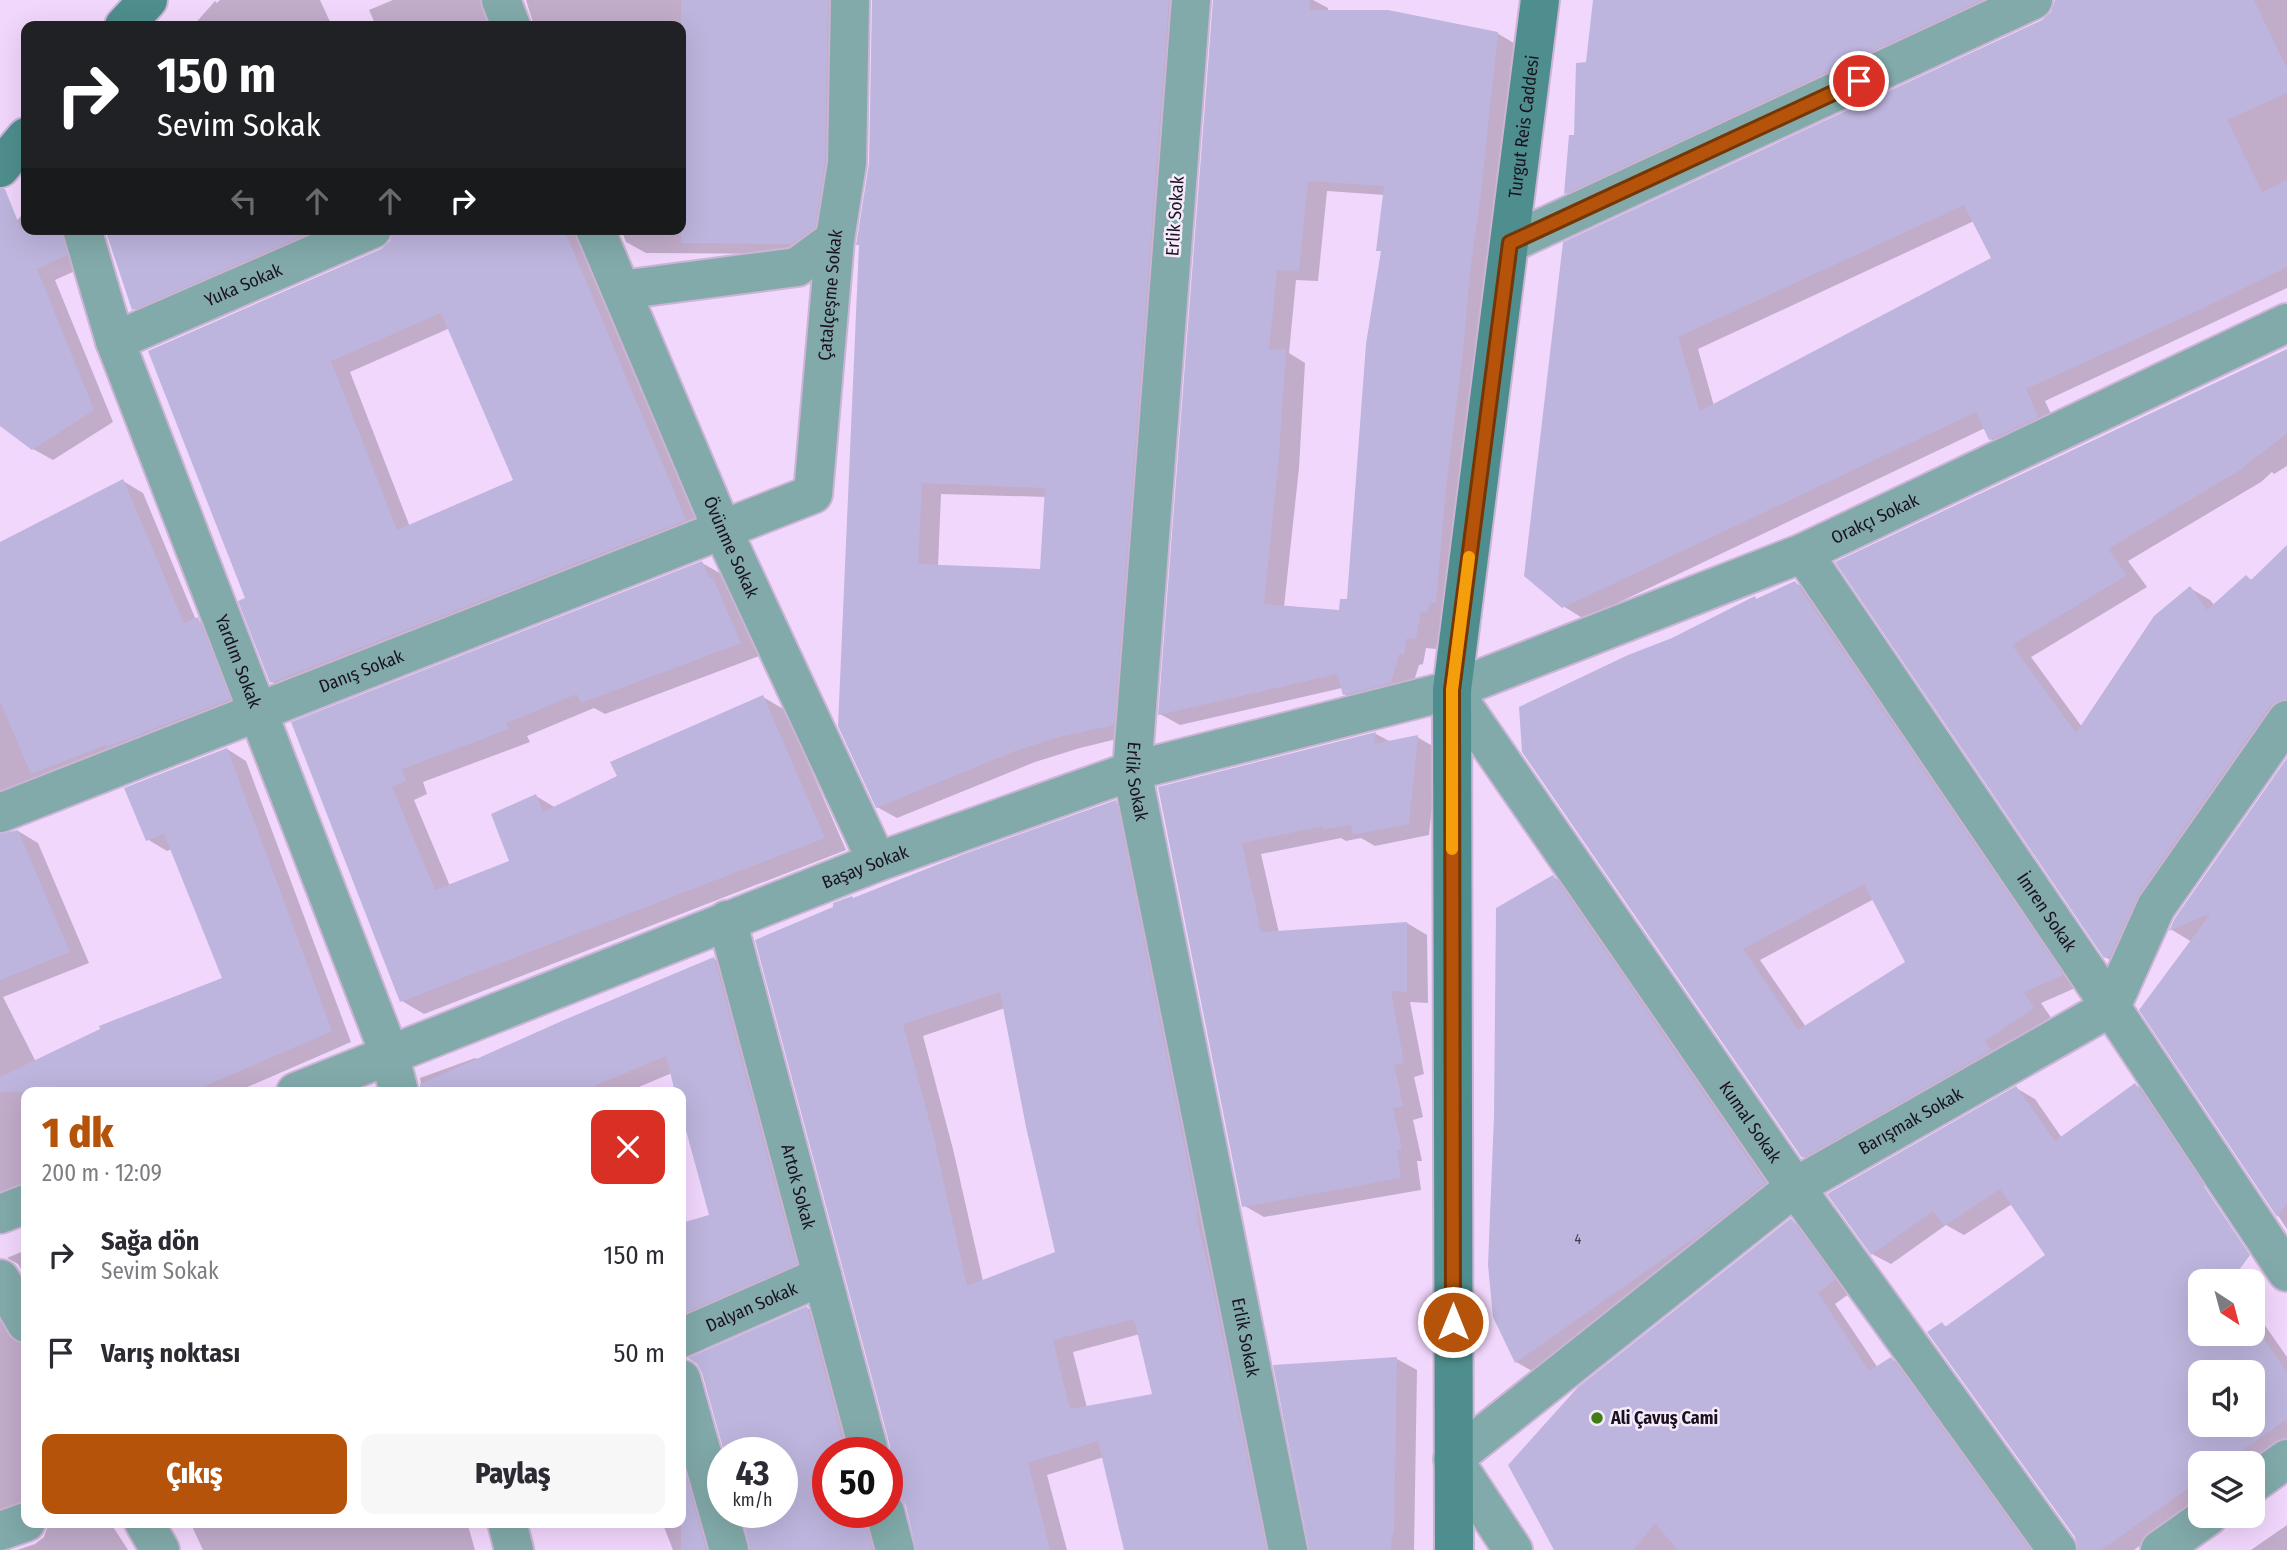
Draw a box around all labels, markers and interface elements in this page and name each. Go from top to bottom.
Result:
text: 150 m [157,46,276,105]
icon: right [42,49,133,140]
pin [1829,51,1889,111]
street label: Turgut Reis Caddesi [1504,54,1544,199]
icon: arrive [1840,62,1878,100]
text: Sevim Sokak [157,106,321,144]
street label: Erlik Sokak [1161,175,1189,257]
icon: left [225,182,263,220]
icon: ahead [298,182,336,220]
icon: ahead [371,182,409,220]
icon: right [444,182,482,220]
street label: Çatalçeşme Sokak [814,227,847,362]
street label: Yuka Sokak [201,258,286,312]
street label: Orakçı Sokak [1827,488,1923,549]
street label: Övünme Sokak [699,493,764,602]
street label: Yardım Sokak [210,612,266,712]
street label: Danış Sokak [316,645,407,698]
street label: Erlik Sokak [1121,741,1153,824]
street label: Başay Sokak [819,841,912,894]
street label: İmren Sokak [2012,868,2082,956]
street label: Kumal Sokak [1714,1077,1786,1168]
street label: Barışmak Sokak [1855,1083,1967,1159]
text: 1 dk [42,1108,113,1158]
button: close [591,1110,665,1184]
street label: Artok Sokak [776,1142,820,1232]
text: 200 m · 12:09 [42,1159,162,1187]
text: Sağa dön [101,1226,200,1257]
house number: 4 [1575,1231,1582,1248]
icon: right [42,1236,80,1274]
text: 150 m [603,1240,665,1271]
text: Sevim Sokak [101,1257,219,1285]
north arrow [2188,1269,2264,1346]
map controls [2188,1269,2265,1528]
street label: Dalyan Sokak [702,1277,801,1337]
position arrow [1416,1285,1490,1359]
street label: Erlik Sokak [1227,1296,1264,1380]
icon: arrive [42,1334,80,1372]
text: Varış noktası [101,1338,240,1369]
text: 50 m [613,1338,665,1369]
button: sound [2188,1360,2265,1437]
place label: Ali Çavuş Cami [1610,1407,1718,1429]
marker: Ali Çavuş Cami [1589,1410,1605,1426]
button: Çıkış [42,1434,347,1514]
button: Paylaş [361,1434,665,1514]
speed limit sign: 50 [812,1437,903,1528]
button: layers [2188,1451,2265,1528]
text: 43 [735,1452,770,1494]
text: km/h [732,1489,773,1511]

